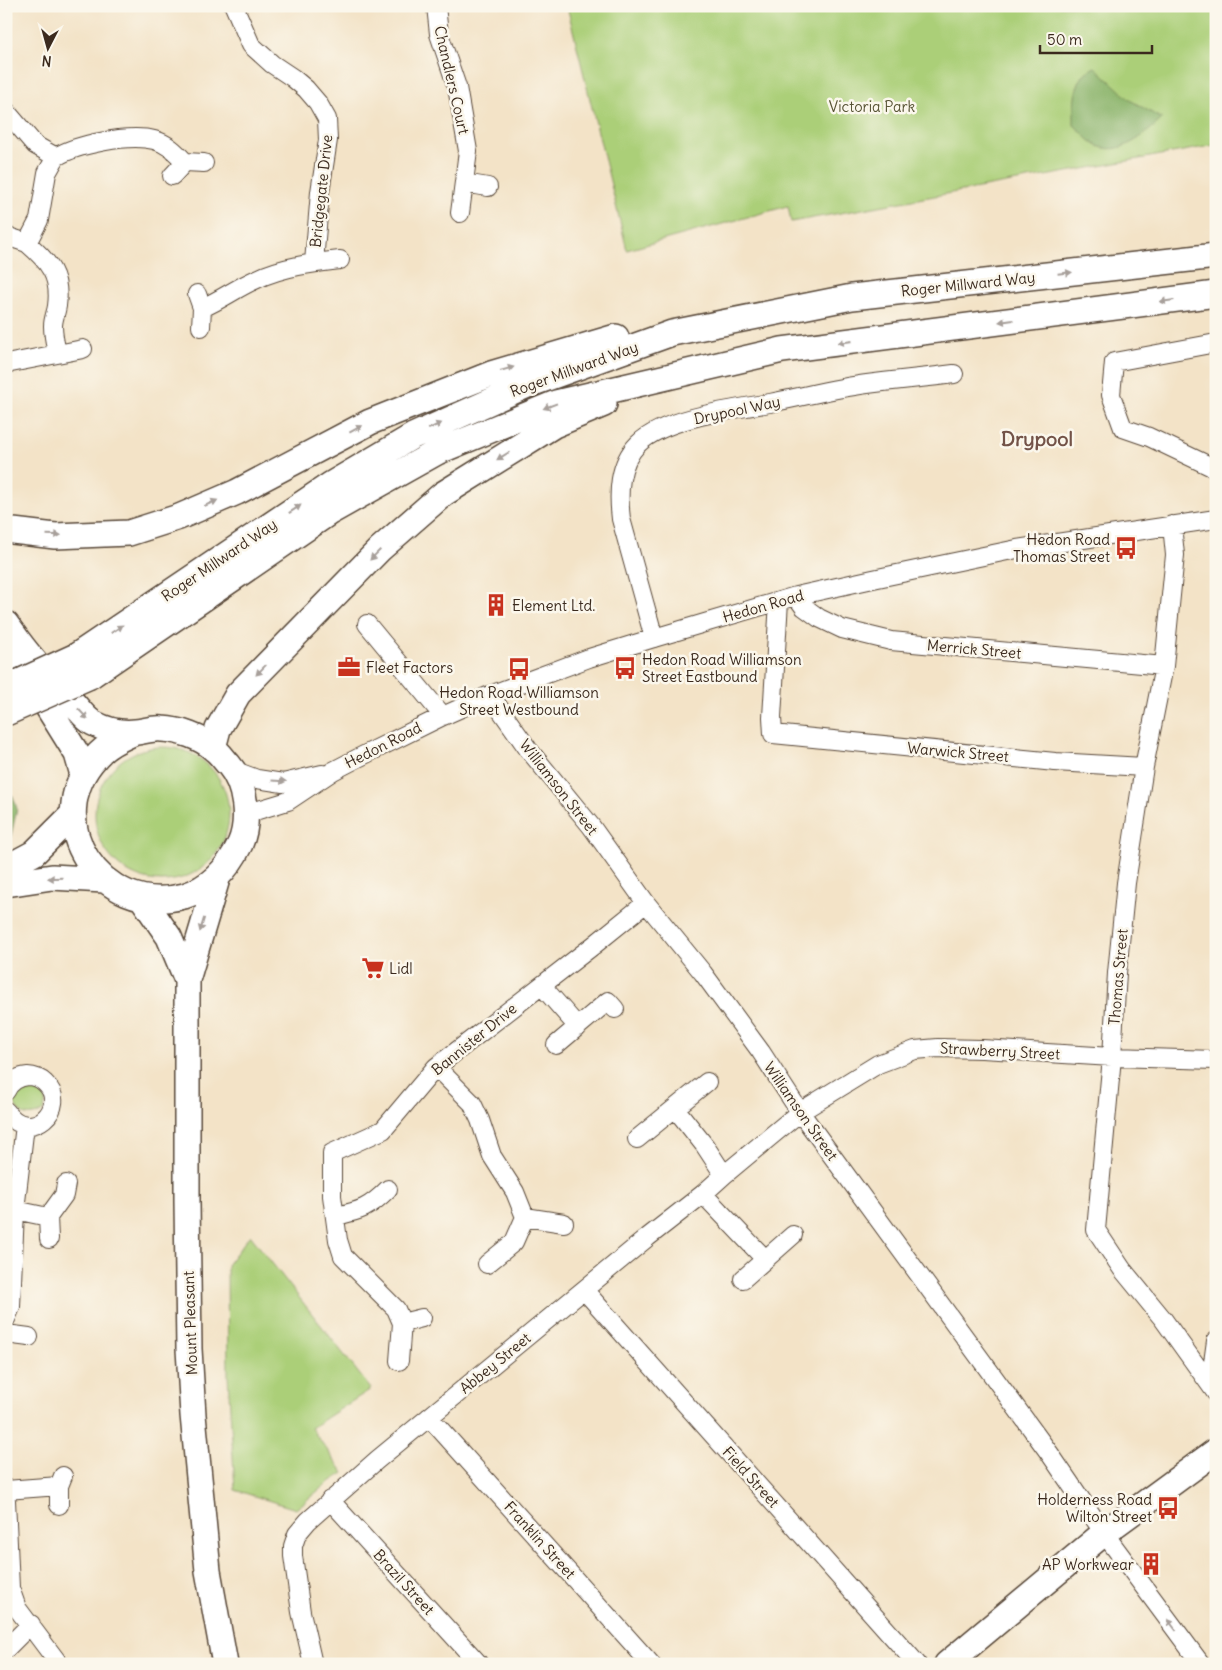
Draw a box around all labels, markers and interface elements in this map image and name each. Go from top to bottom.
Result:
north arrow [22,22,72,72]
scale bar [1040,22,1152,54]
street label: Chandlers Court [430,24,474,136]
text: 50 m [1047,30,1082,49]
text: N [41,51,52,70]
park label: Victoria Park [829,97,916,116]
street label: Bridgegate Drive [306,134,336,248]
street label: Roger Millward Way [900,267,1036,301]
one-way arrow [1057,269,1073,277]
one-way arrow [1159,297,1175,305]
one-way arrow [998,317,1014,325]
street label: Roger Millward Way [507,337,641,401]
one-way arrow [837,338,853,346]
one-way arrow [500,365,515,373]
street label: Drypool Way [692,392,782,428]
one-way arrow [543,402,557,410]
one-way arrow [428,421,442,429]
one-way arrow [349,425,363,433]
district label: Drypool [1001,426,1073,451]
one-way arrow [497,452,510,461]
one-way arrow [204,499,218,507]
one-way arrow [289,504,302,514]
street label: Roger Millward Way [158,514,280,606]
place label: Hedon Road Thomas Street [1013,530,1110,566]
one-way arrow [47,531,63,539]
bus stop icon: Hedon Road Thomas Street [1113,535,1139,561]
one-way arrow [369,549,381,561]
street label: Hedon Road [720,585,806,627]
building icon: Element Ltd. [483,592,509,618]
place label: Element Ltd. [512,596,595,615]
one-way arrow [110,624,124,633]
street label: Merrick Street [926,635,1022,663]
place label: Hedon Road Williamson Street Eastbound [642,650,802,686]
office icon: Fleet Factors [336,654,362,680]
bus stop icon: Hedon Road Williamson Street Eastbound [612,655,638,681]
bus stop icon: Hedon Road Williamson Street Westbound [506,656,532,682]
place label: Fleet Factors [366,658,453,677]
one-way arrow [255,664,267,676]
place label: Hedon Road Williamson Street Westbound [439,683,599,719]
one-way arrow [77,708,89,720]
street label: Hedon Road [342,718,425,772]
street label: Williamson Street [516,735,602,839]
street label: Warwick Street [906,738,1010,766]
one-way arrow [272,778,288,786]
one-way arrow [47,874,63,882]
one-way arrow [198,918,206,933]
street label: Thomas Street [1104,928,1132,1026]
supermarket icon: Lidl [360,955,386,981]
place label: Lidl [389,959,413,978]
street label: Bannister Drive [428,999,520,1079]
street label: Strawberry Street [939,1038,1061,1064]
street label: Williamson Street [760,1058,842,1164]
street label: Mount Pleasant [179,1270,201,1376]
street label: Abbey Street [455,1328,535,1398]
street label: Field Street [719,1443,783,1511]
place label: Holderness Road Wilton Street [1037,1490,1152,1526]
bus stop icon: Holderness Road Wilton Street [1155,1495,1181,1521]
street label: Franklin Street [500,1497,580,1583]
street label: Brazil Street [370,1545,438,1619]
building icon: AP Workwear [1138,1551,1164,1577]
place label: AP Workwear [1042,1555,1134,1574]
one-way arrow [1167,1618,1177,1632]

